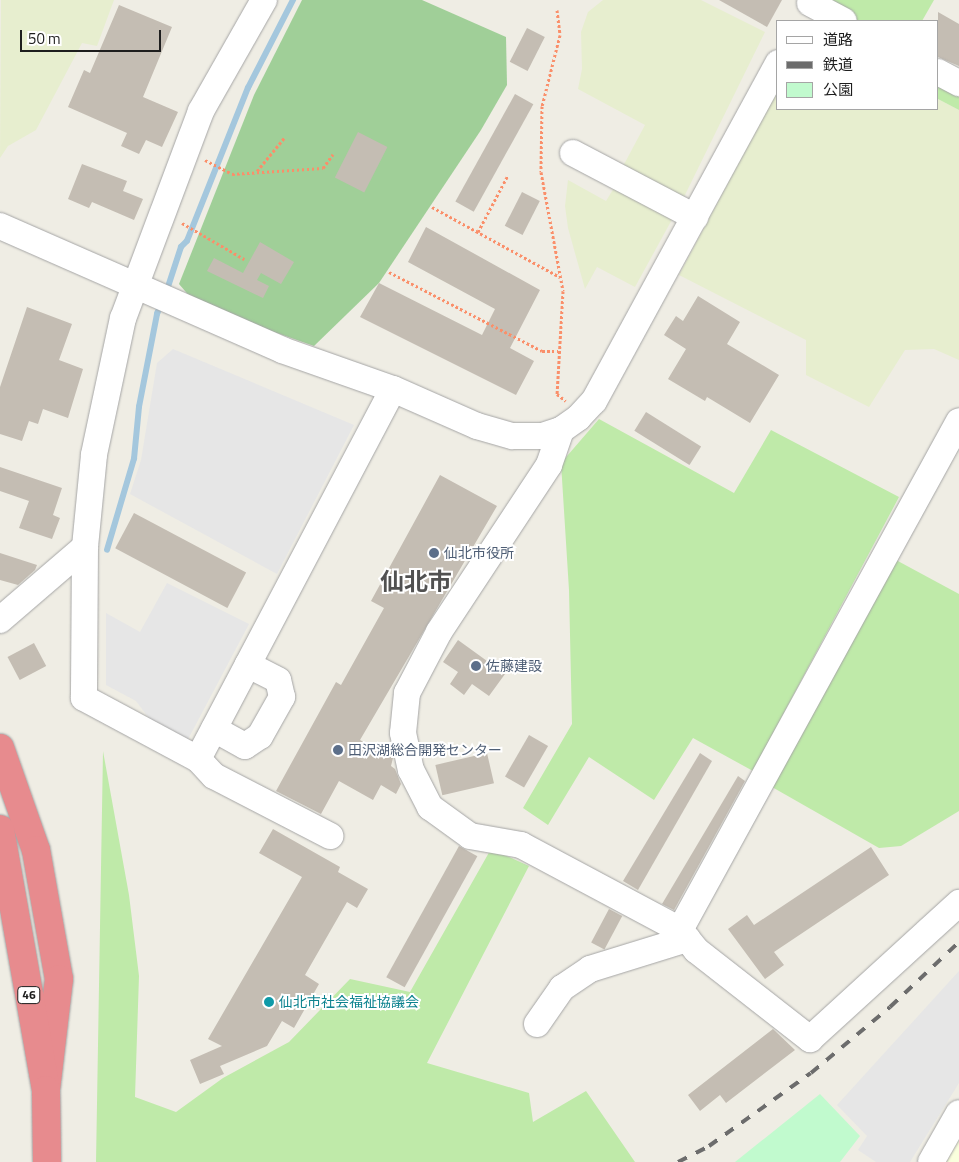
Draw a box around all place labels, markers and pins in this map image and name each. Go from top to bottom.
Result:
place label: 仙北市役所 [444,545,514,561]
marker: 仙北市役所 [428,547,440,559]
place label: 佐藤建設 [486,658,542,674]
marker: 佐藤建設 [470,660,482,672]
place label: 田沢湖総合開発センター [348,742,502,758]
marker: 田沢湖総合開発センター [332,744,344,756]
place label: 仙北市社会福祉協議会 [279,994,419,1010]
marker: 仙北市社会福祉協議会 [263,996,275,1008]

